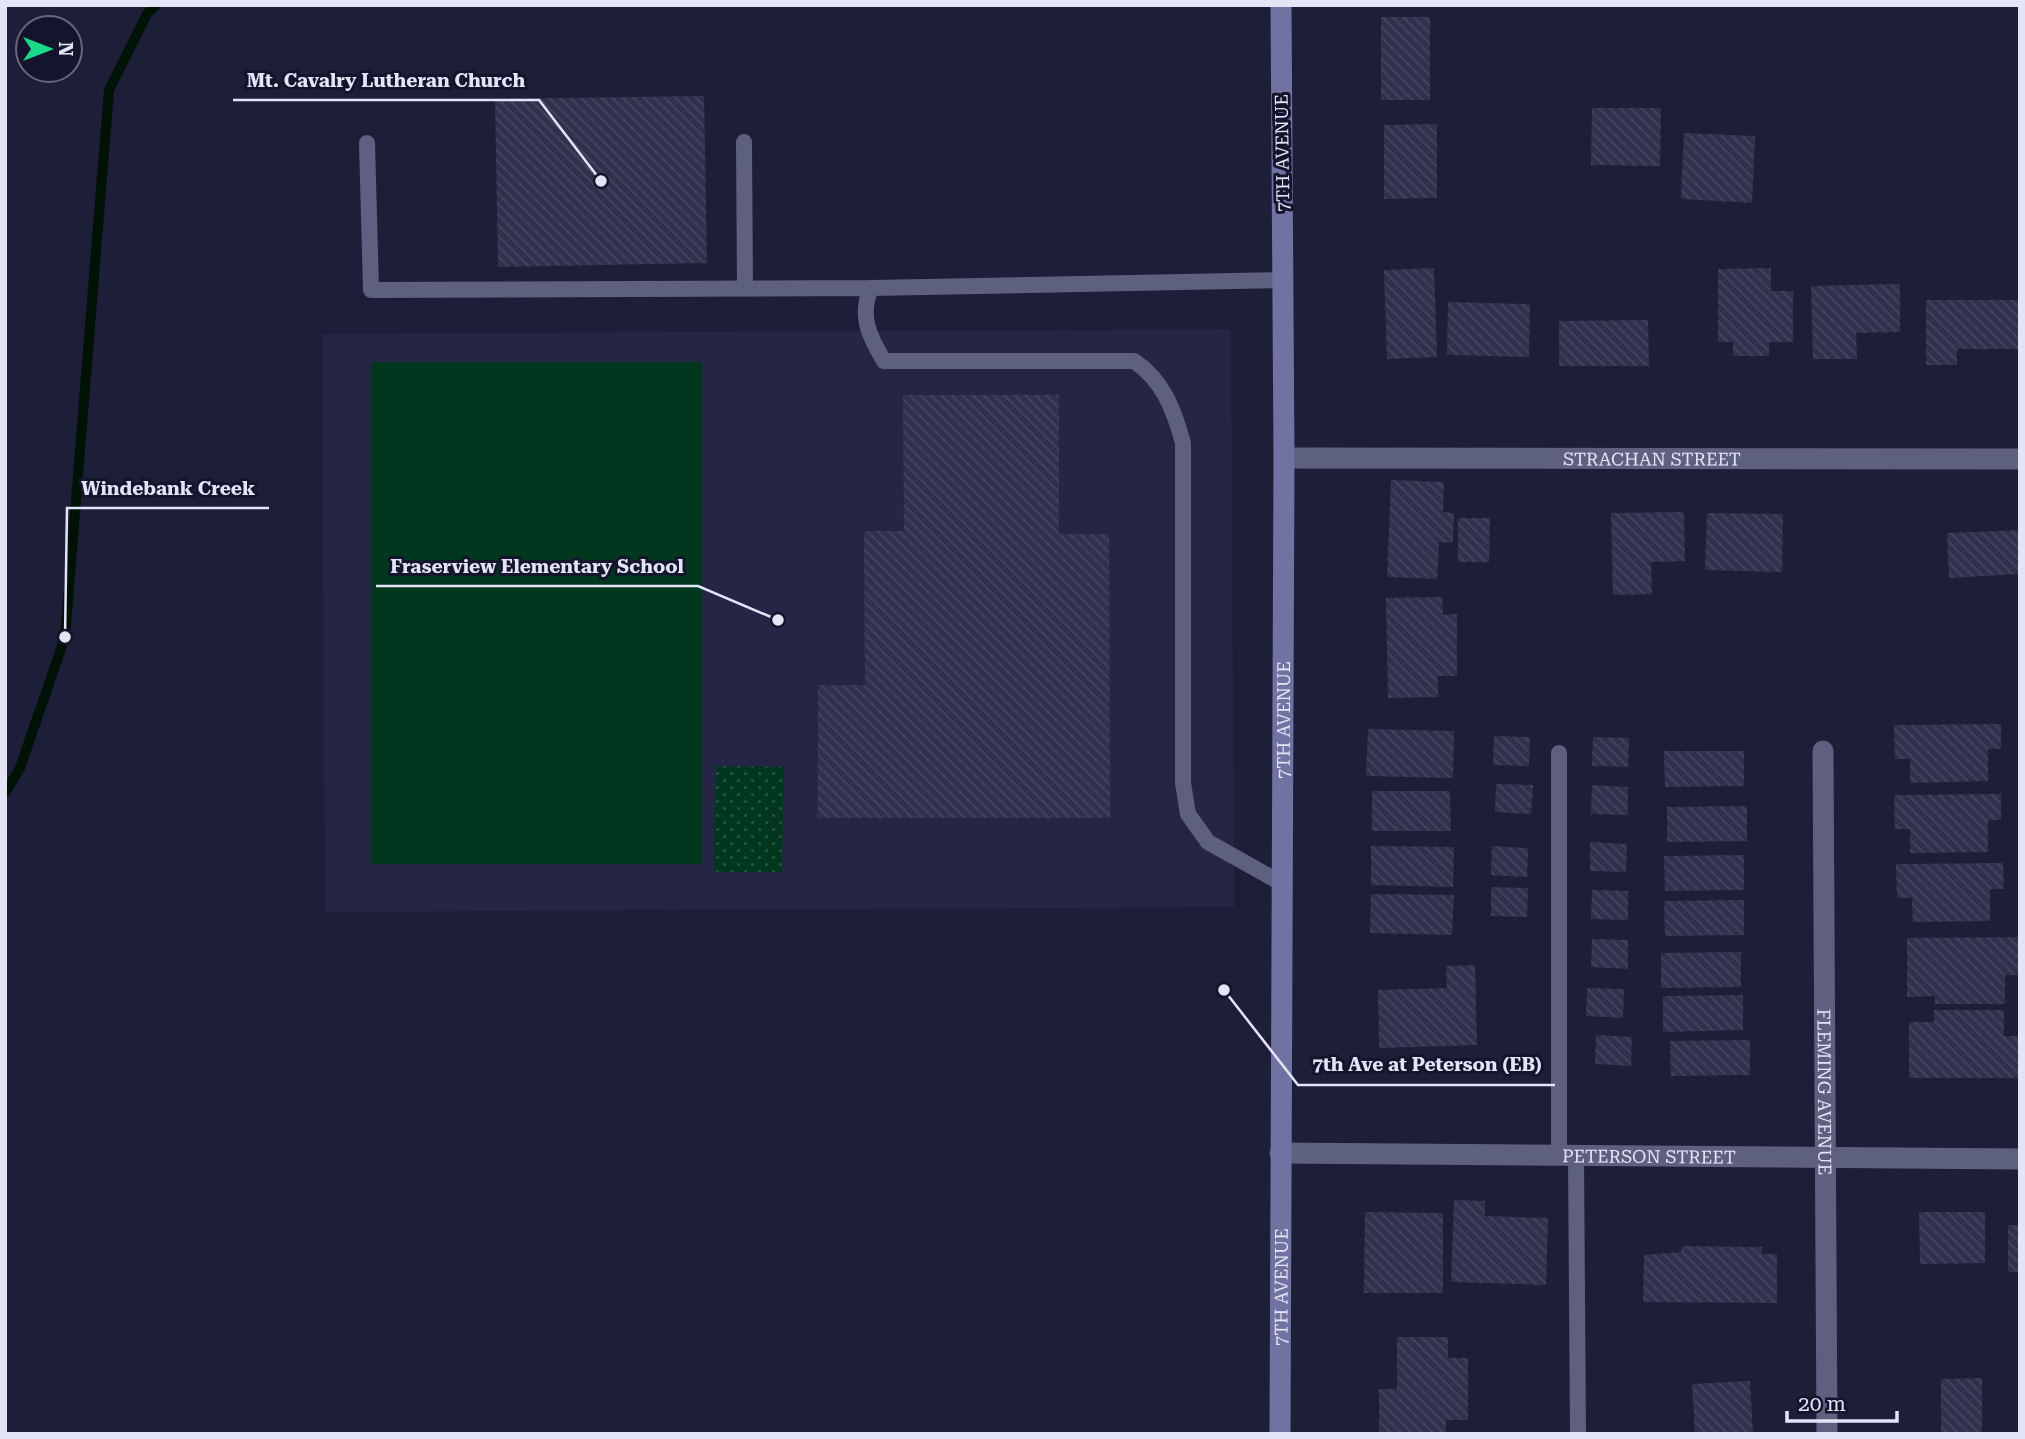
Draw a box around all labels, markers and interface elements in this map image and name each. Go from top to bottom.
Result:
north arrow [14,14,84,84]
text: N [54,42,77,57]
callout: Mt. Cavalry Lutheran Church [233,60,539,100]
text: Mt. Cavalry Lutheran Church [247,69,526,92]
street label: 7TH AVENUE [1270,94,1294,212]
street label: STRACHAN STREET [1563,448,1741,469]
callout: Windebank Creek [67,468,269,508]
text: Windebank Creek [81,477,255,500]
callout: Fraserview Elementary School [376,546,698,586]
text: Fraserview Elementary School [390,555,684,578]
street label: 7TH AVENUE [1272,661,1294,779]
street label: FLEMING AVENUE [1814,1009,1836,1175]
callout: 7th Ave at Peterson (EB) [1298,1045,1555,1085]
text: 7th Ave at Peterson (EB) [1312,1053,1542,1076]
street label: PETERSON STREET [1562,1145,1736,1167]
street label: 7TH AVENUE [1270,1228,1291,1346]
scale bar [1787,1380,1897,1424]
text: 20 m [1798,1392,1846,1416]

